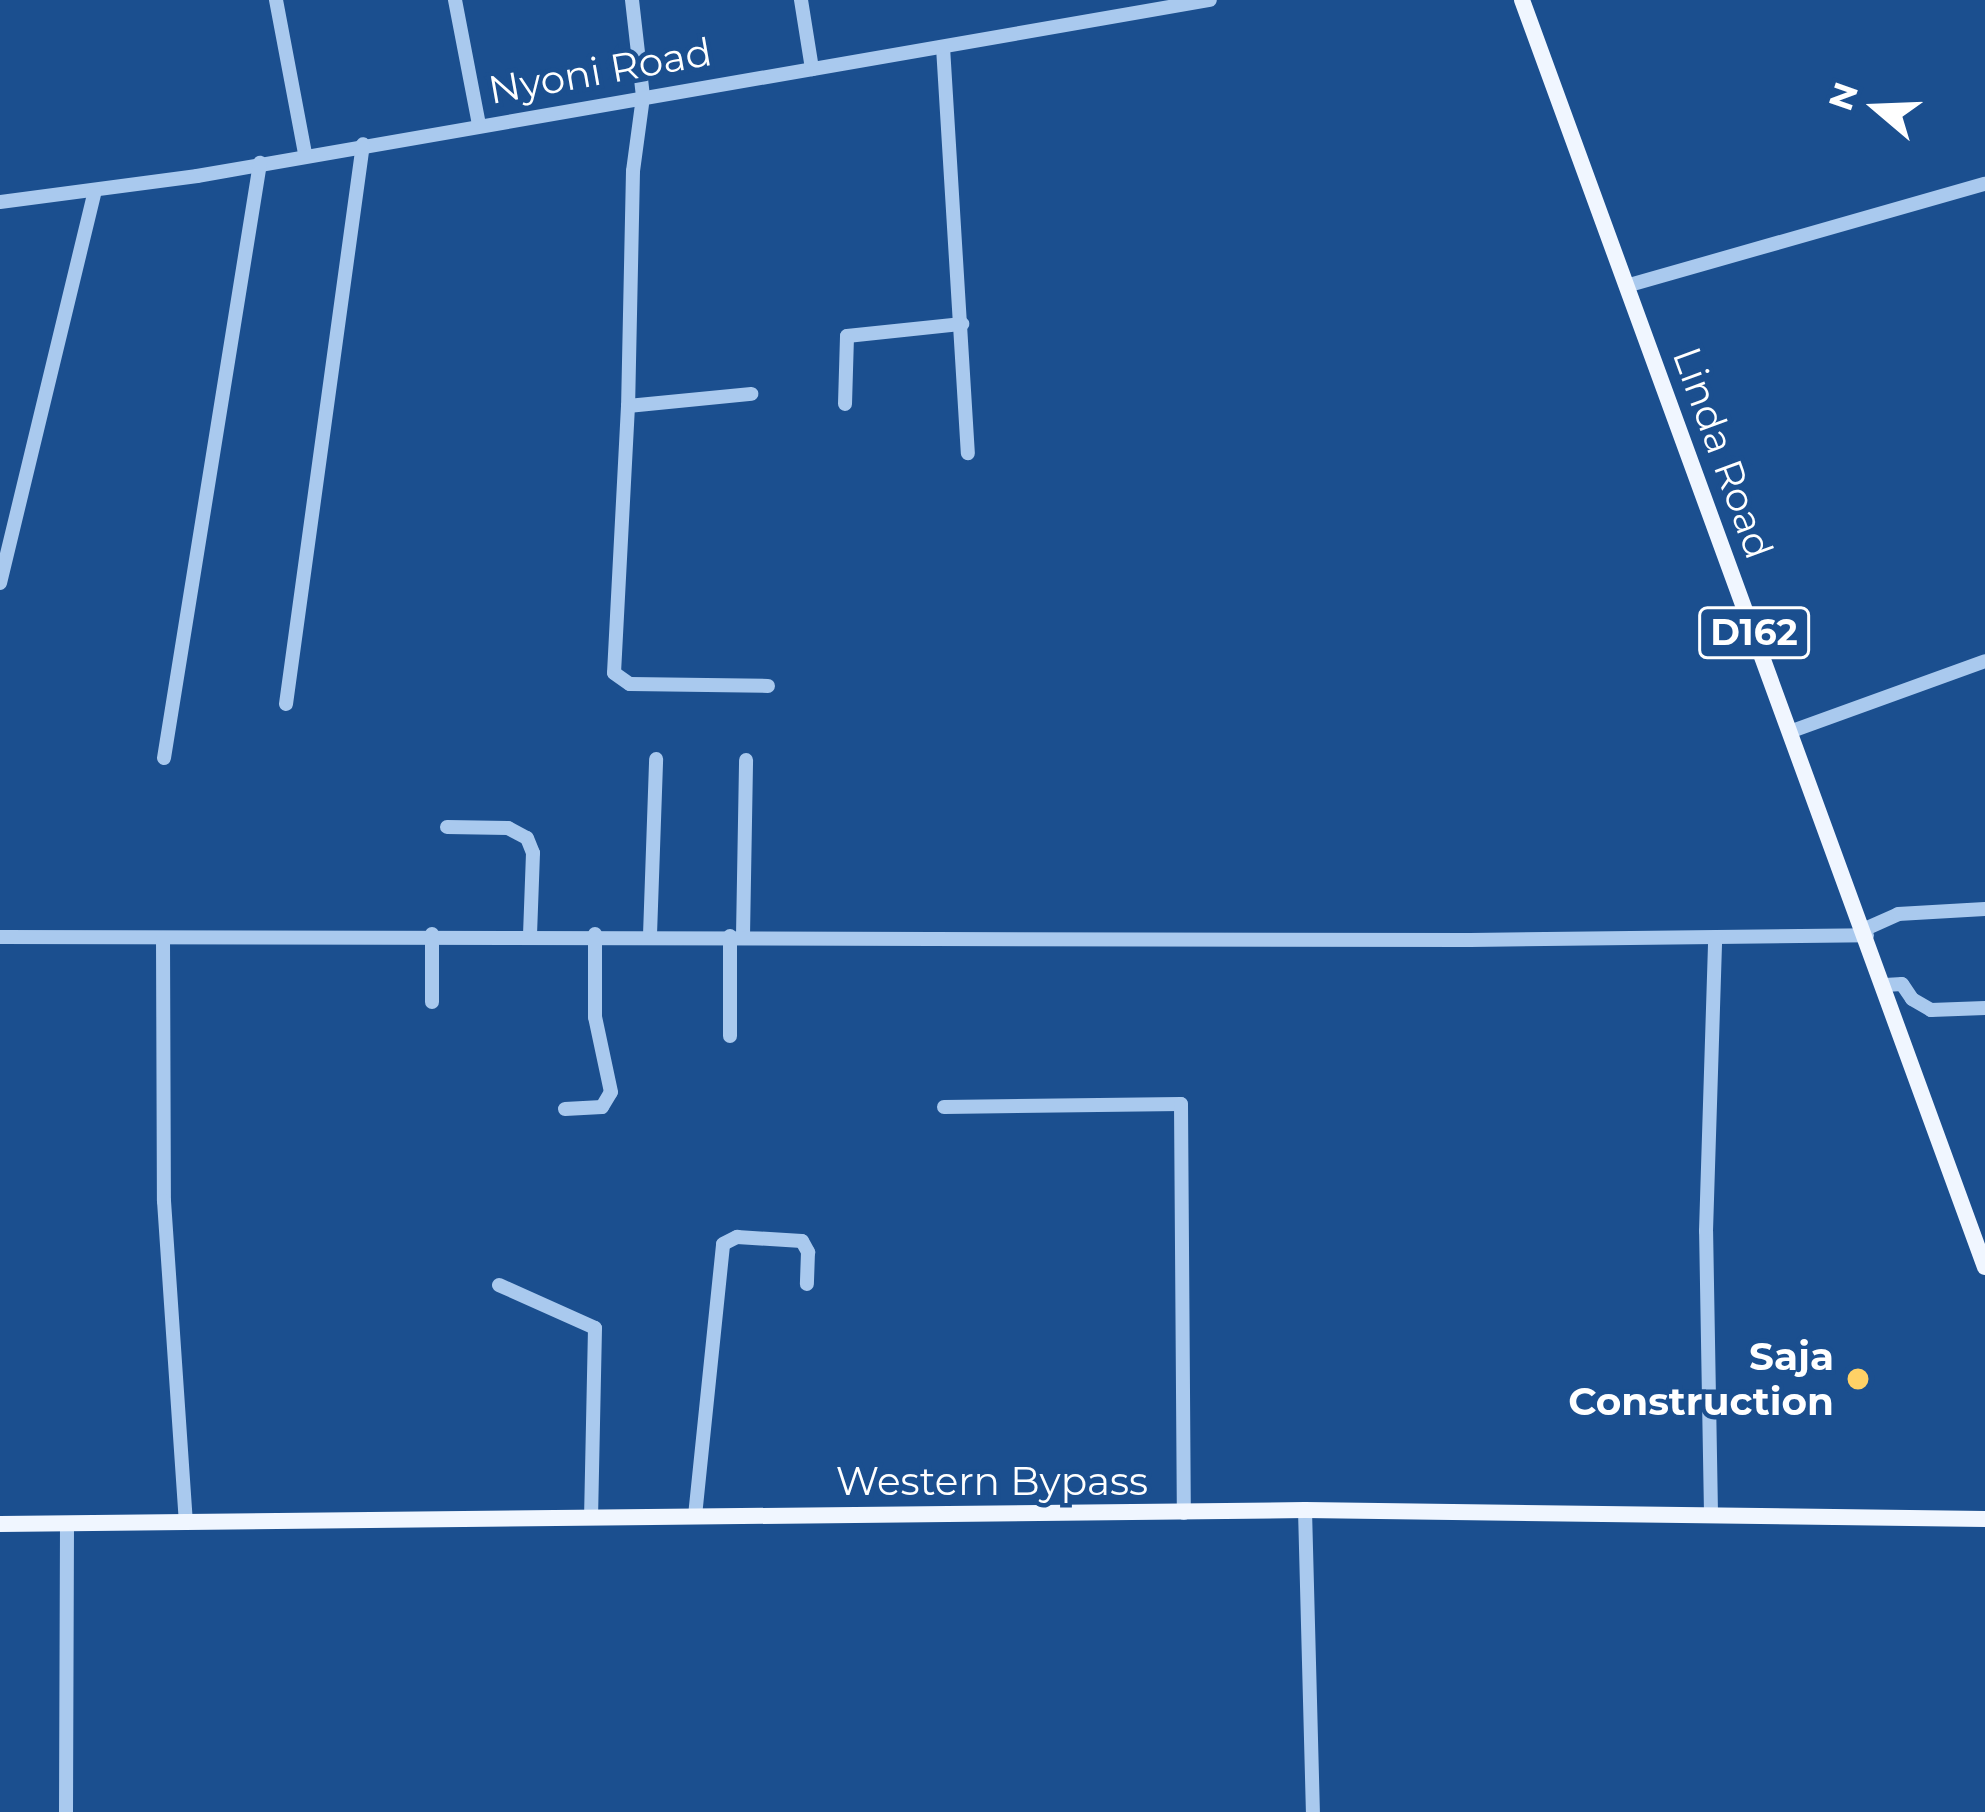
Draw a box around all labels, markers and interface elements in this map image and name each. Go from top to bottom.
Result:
street label: Nyoni Road [485,28,715,114]
north arrow [1817,48,1937,168]
text: N [1820,77,1866,115]
street label: Linda Road [1663,341,1783,565]
road number: D162 [1697,603,1811,663]
place label: Saja Construction [1568,1334,1834,1425]
marker: Saja Construction [1845,1366,1871,1392]
street label: Western Bypass [836,1458,1148,1504]

